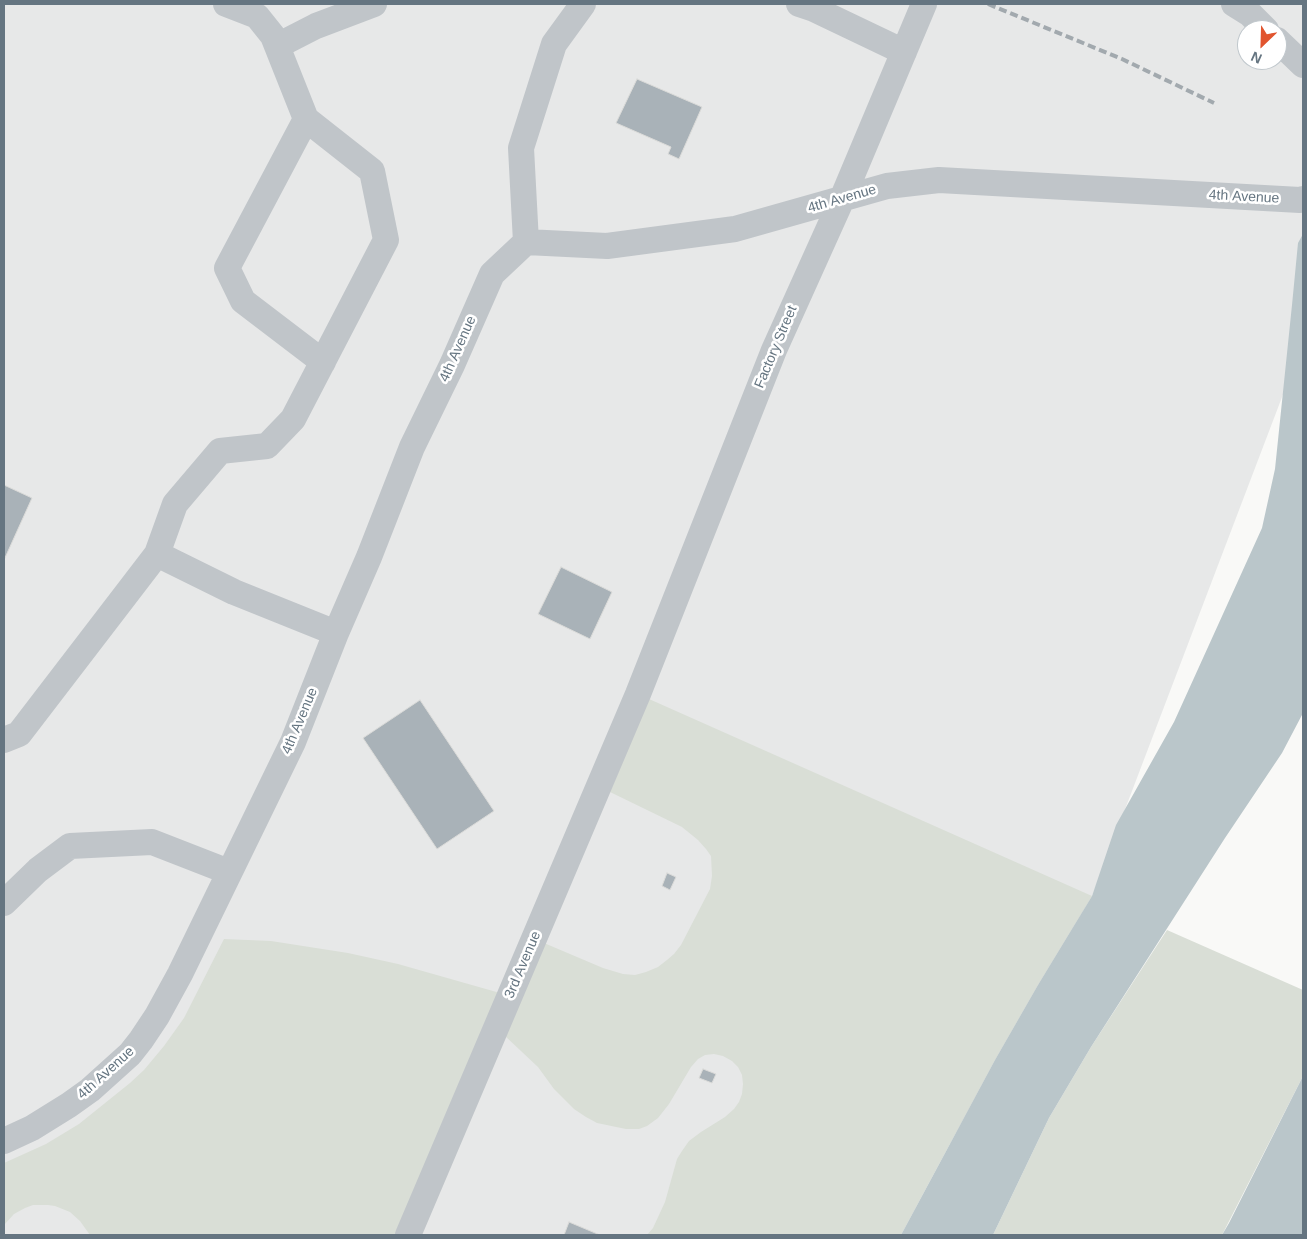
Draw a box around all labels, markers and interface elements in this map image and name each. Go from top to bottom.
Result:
north arrow [1237,20,1287,70]
text: N [1248,48,1264,67]
street label: 4th Avenue [806,181,878,217]
street label: 4th Avenue [1208,187,1280,207]
street label: Factory Street [751,303,801,391]
street label: 4th Avenue [436,313,480,385]
street label: 4th Avenue [278,685,322,757]
street label: 3rd Avenue [501,929,545,1001]
street label: 4th Avenue [74,1043,138,1103]

